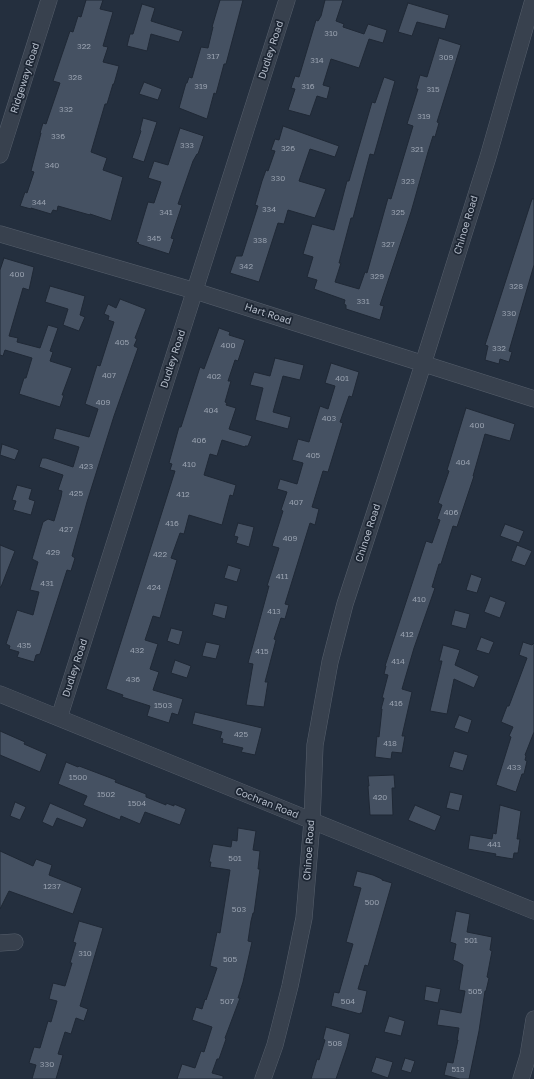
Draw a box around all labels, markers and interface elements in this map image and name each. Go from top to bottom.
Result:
street label: Dudley Road [256,19,286,81]
house number: 310 [324,28,338,38]
street label: Ridgeway Road [8,41,42,115]
house number: 322 [77,41,91,51]
house number: 317 [207,51,219,61]
house number: 309 [439,52,453,62]
house number: 314 [310,55,324,65]
house number: 328 [68,72,82,82]
house number: 319 [194,81,208,91]
house number: 316 [301,81,315,91]
house number: 315 [426,84,440,94]
house number: 332 [59,104,73,114]
house number: 319 [417,111,431,121]
house number: 336 [51,131,65,141]
house number: 333 [180,140,194,150]
house number: 326 [281,143,295,153]
house number: 321 [410,144,424,154]
house number: 340 [45,160,59,170]
house number: 330 [271,173,285,183]
house number: 323 [401,176,415,186]
street label: Chinoe Road [451,194,481,256]
house number: 344 [32,197,46,207]
house number: 334 [262,204,276,214]
house number: 341 [159,207,173,217]
house number: 325 [391,207,405,217]
house number: 345 [147,233,161,243]
house number: 338 [253,235,267,245]
house number: 327 [381,239,395,249]
house number: 342 [239,261,253,271]
house number: 400 [10,269,24,279]
house number: 329 [370,271,384,281]
house number: 328 [509,281,523,291]
house number: 331 [356,296,370,306]
street label: Hart Road [243,301,293,327]
house number: 330 [502,308,516,318]
street label: Dudley Road [158,328,188,390]
house number: 405 [115,337,129,347]
house number: 400 [221,340,235,350]
house number: 332 [492,343,506,353]
house number: 407 [102,370,116,380]
house number: 402 [207,371,221,381]
house number: 401 [335,373,349,383]
house number: 409 [96,397,110,407]
house number: 404 [204,405,218,415]
house number: 403 [322,413,336,423]
house number: 400 [470,420,484,430]
house number: 406 [192,435,206,445]
house number: 405 [306,450,320,460]
house number: 404 [456,457,470,467]
house number: 410 [182,459,196,469]
house number: 423 [79,461,93,471]
house number: 425 [69,488,83,498]
house number: 412 [176,489,190,499]
house number: 407 [289,497,303,507]
street label: Chinoe Road [353,502,383,564]
house number: 406 [444,507,458,517]
house number: 416 [165,518,179,528]
house number: 427 [59,524,73,534]
house number: 409 [283,533,297,543]
house number: 429 [46,547,60,557]
house number: 422 [153,549,167,559]
house number: 411 [276,571,288,581]
house number: 431 [40,578,54,588]
house number: 424 [147,582,161,592]
house number: 410 [412,594,426,604]
house number: 413 [267,606,281,616]
house number: 412 [400,629,414,639]
street label: Dudley Road [60,637,90,699]
house number: 435 [17,640,31,650]
house number: 432 [130,645,144,655]
house number: 415 [255,646,269,656]
house number: 414 [391,656,405,666]
house number: 436 [126,674,140,684]
house number: 416 [389,698,403,708]
house number: 1503 [154,700,172,710]
house number: 425 [234,729,248,739]
house number: 418 [383,738,397,748]
house number: 433 [507,762,521,772]
house number: 1500 [69,772,87,782]
street label: Cochran Road [234,785,300,821]
house number: 1502 [97,789,115,799]
house number: 420 [373,792,387,802]
house number: 1504 [128,798,146,808]
street label: Chinoe Road [301,819,317,881]
house number: 441 [487,839,501,849]
house number: 501 [228,853,242,863]
house number: 1237 [43,881,61,891]
house number: 500 [365,897,379,907]
house number: 503 [232,904,246,914]
house number: 501 [464,935,478,945]
house number: 310 [78,948,92,958]
house number: 505 [223,954,237,964]
house number: 505 [468,986,482,996]
house number: 507 [220,996,234,1006]
house number: 504 [341,996,355,1006]
house number: 508 [328,1038,342,1048]
house number: 330 [40,1059,54,1069]
house number: 513 [451,1064,465,1074]

